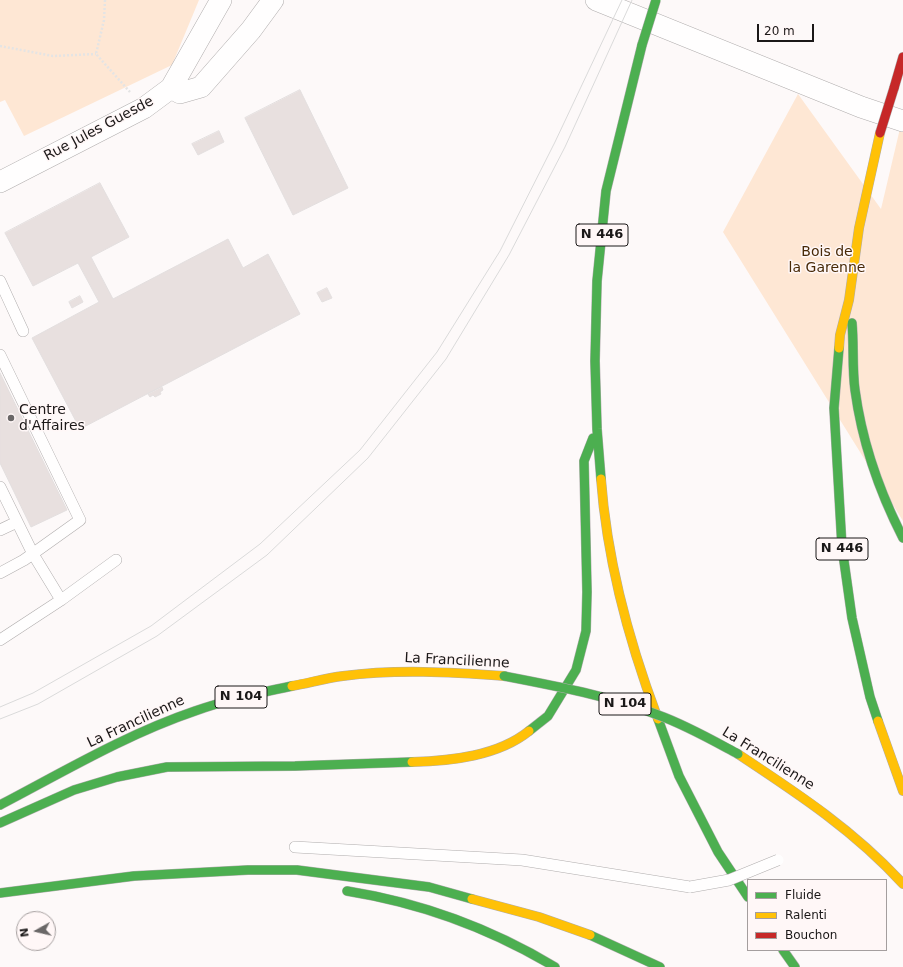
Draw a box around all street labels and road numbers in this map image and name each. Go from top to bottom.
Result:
street label: Rue Jules Guesde [41,93,157,165]
road number: N 446 [576,224,628,246]
road number: N 446 [816,538,868,560]
street label: La Francilienne [404,650,510,672]
road number: N 104 [215,686,267,708]
street label: La Francilienne [85,692,187,752]
road number: N 104 [599,693,651,715]
street label: La Francilienne [719,724,817,794]

